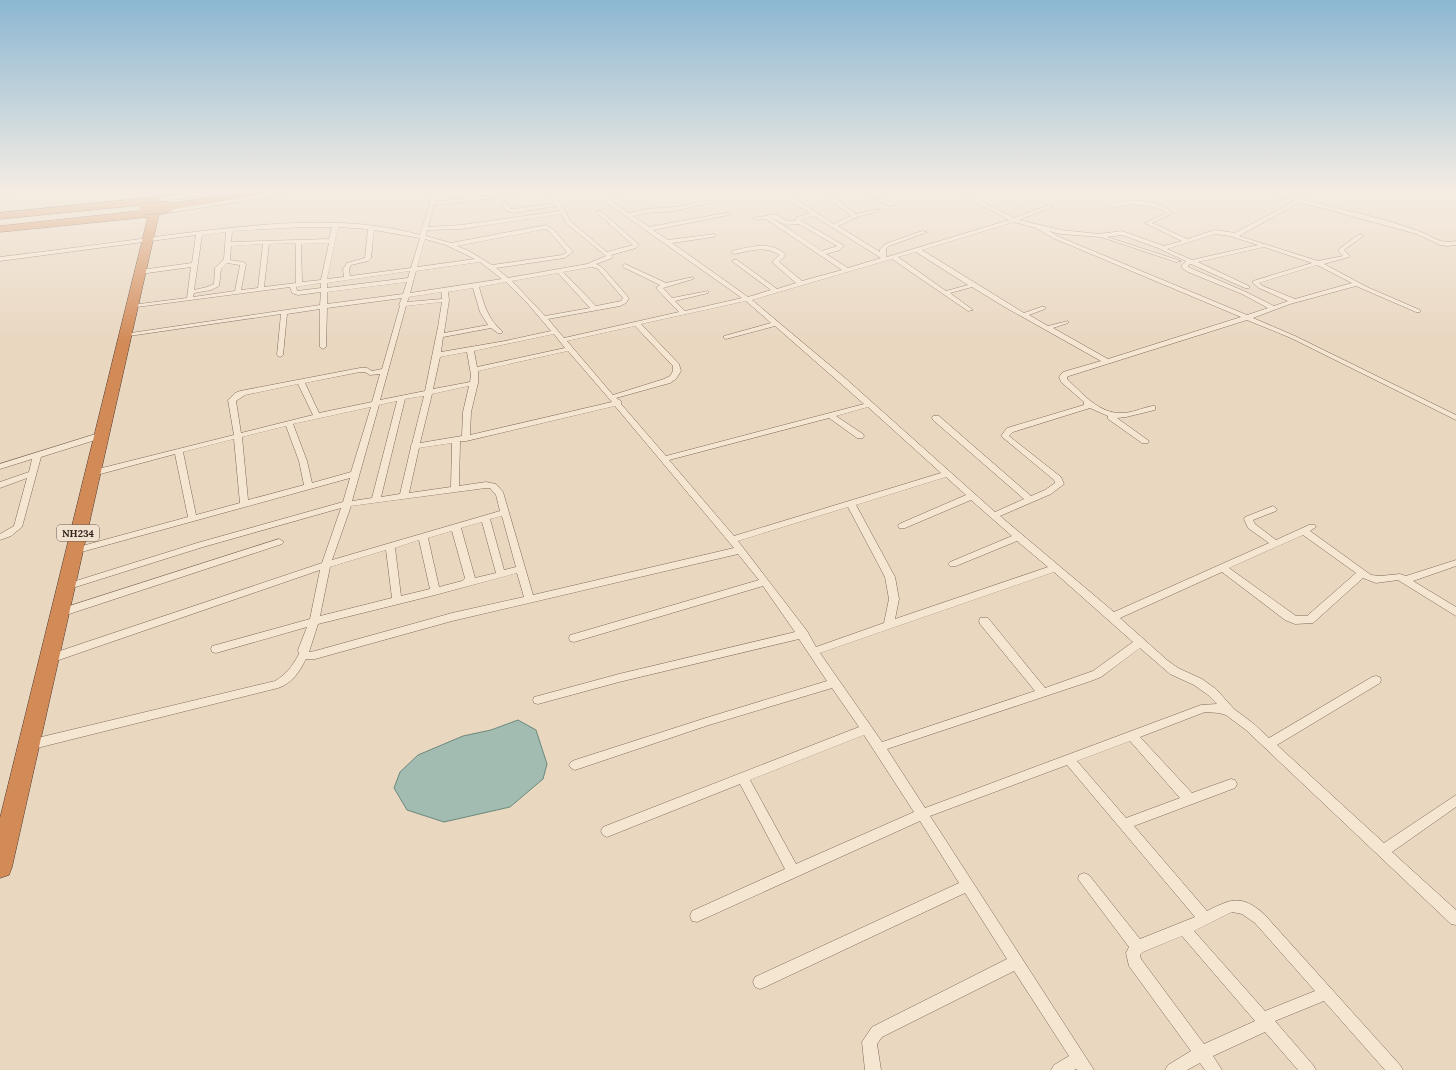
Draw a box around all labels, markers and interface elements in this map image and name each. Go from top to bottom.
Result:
road number: NH234 [57,525,99,541]

